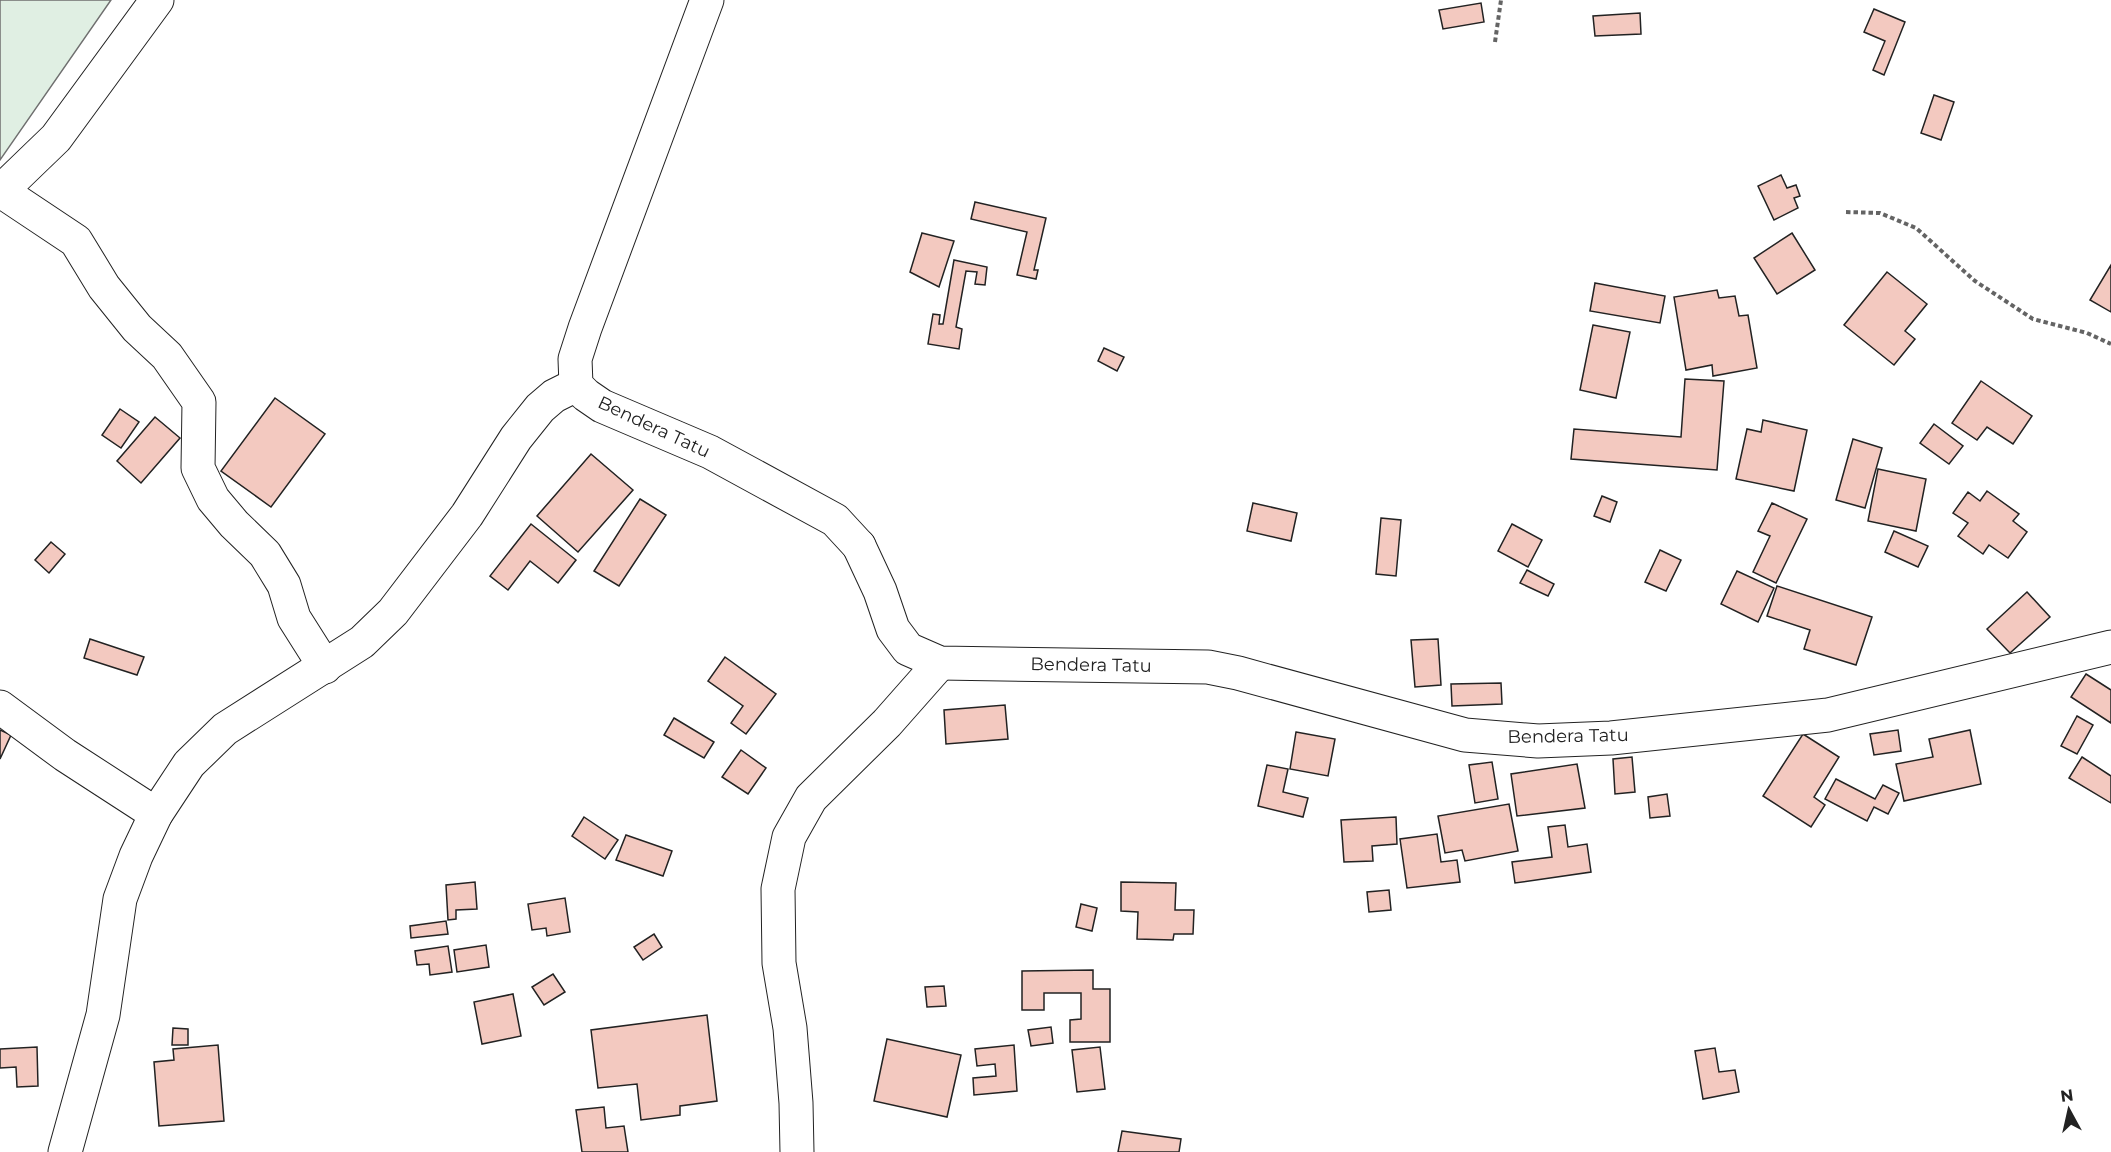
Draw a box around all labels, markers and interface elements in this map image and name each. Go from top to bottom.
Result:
street label: Bendera Tatu [594,391,714,463]
street label: Bendera Tatu [1030,653,1152,677]
street label: Bendera Tatu [1507,724,1629,748]
north arrow [2039,1080,2099,1140]
text: N [2059,1085,2075,1106]

